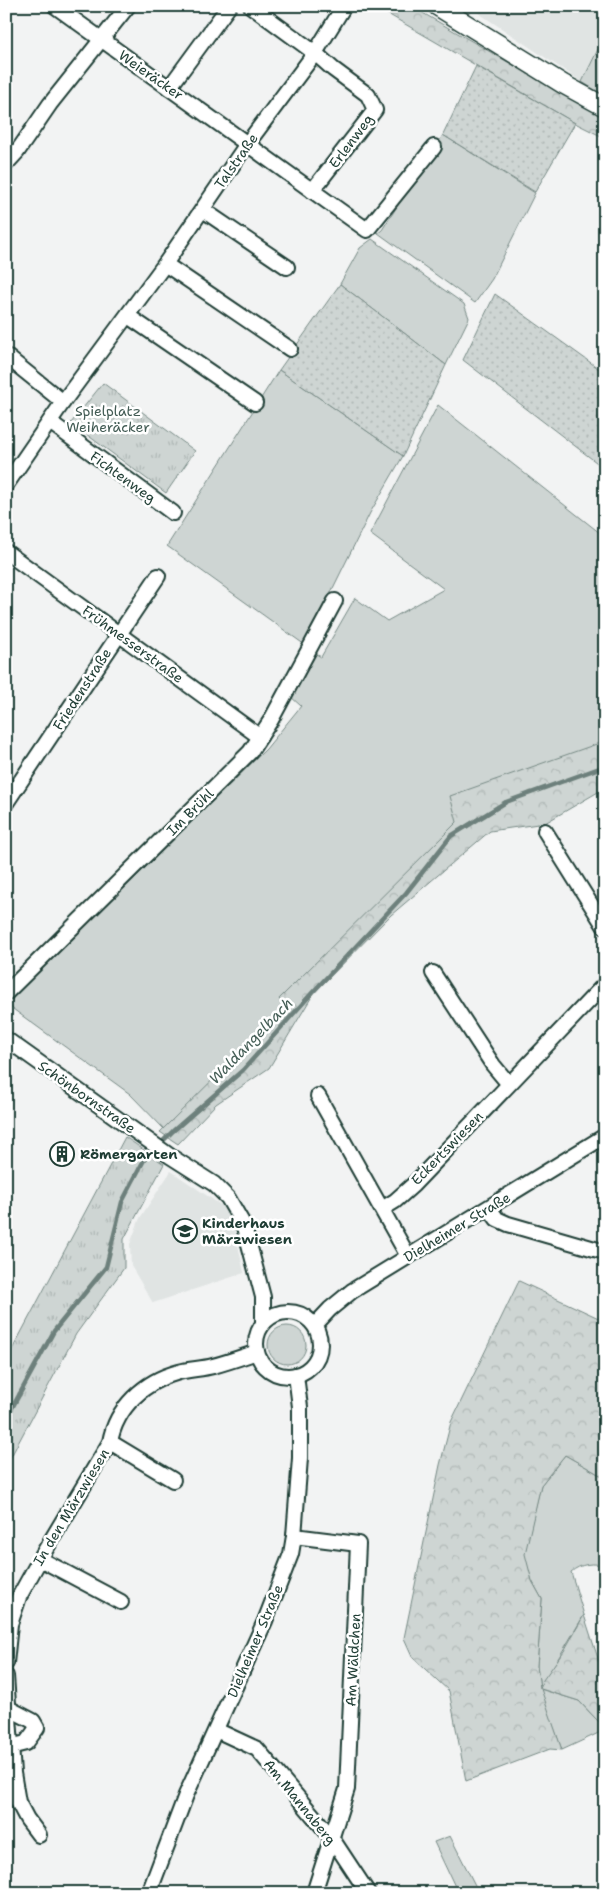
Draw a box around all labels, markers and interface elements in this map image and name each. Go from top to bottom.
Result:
street label: Weieräcker [115,46,187,104]
street label: Erlenweg [325,110,377,172]
street label: Talstraße [210,130,262,192]
park label: Spielplatz Weiheräcker [66,402,150,436]
street label: Fichtenweg [87,447,159,507]
street label: Frühmesserstraße [79,601,187,687]
street label: Friedenstraße [49,645,115,733]
street label: Im Brühl [163,784,218,839]
water label: Waldangelbach [205,993,297,1089]
street label: Schönbornstraße [35,1057,139,1137]
street label: Eckertswiesen [407,1107,487,1189]
building icon: Römergarten [49,1141,75,1167]
place label: Römergarten [80,1145,178,1163]
street label: Dielheimer Straße [400,1188,514,1266]
place label: Kinderhaus Märzwiesen [202,1214,292,1248]
school or university icon: Kinderhaus Märzwiesen [172,1218,198,1244]
street label: In den Märzwiesen [29,1445,113,1569]
street label: Dielheimer Straße [223,1582,287,1700]
street label: Am Wäldchen [342,1613,364,1707]
street label: Am Mannaberg [260,1755,340,1849]

